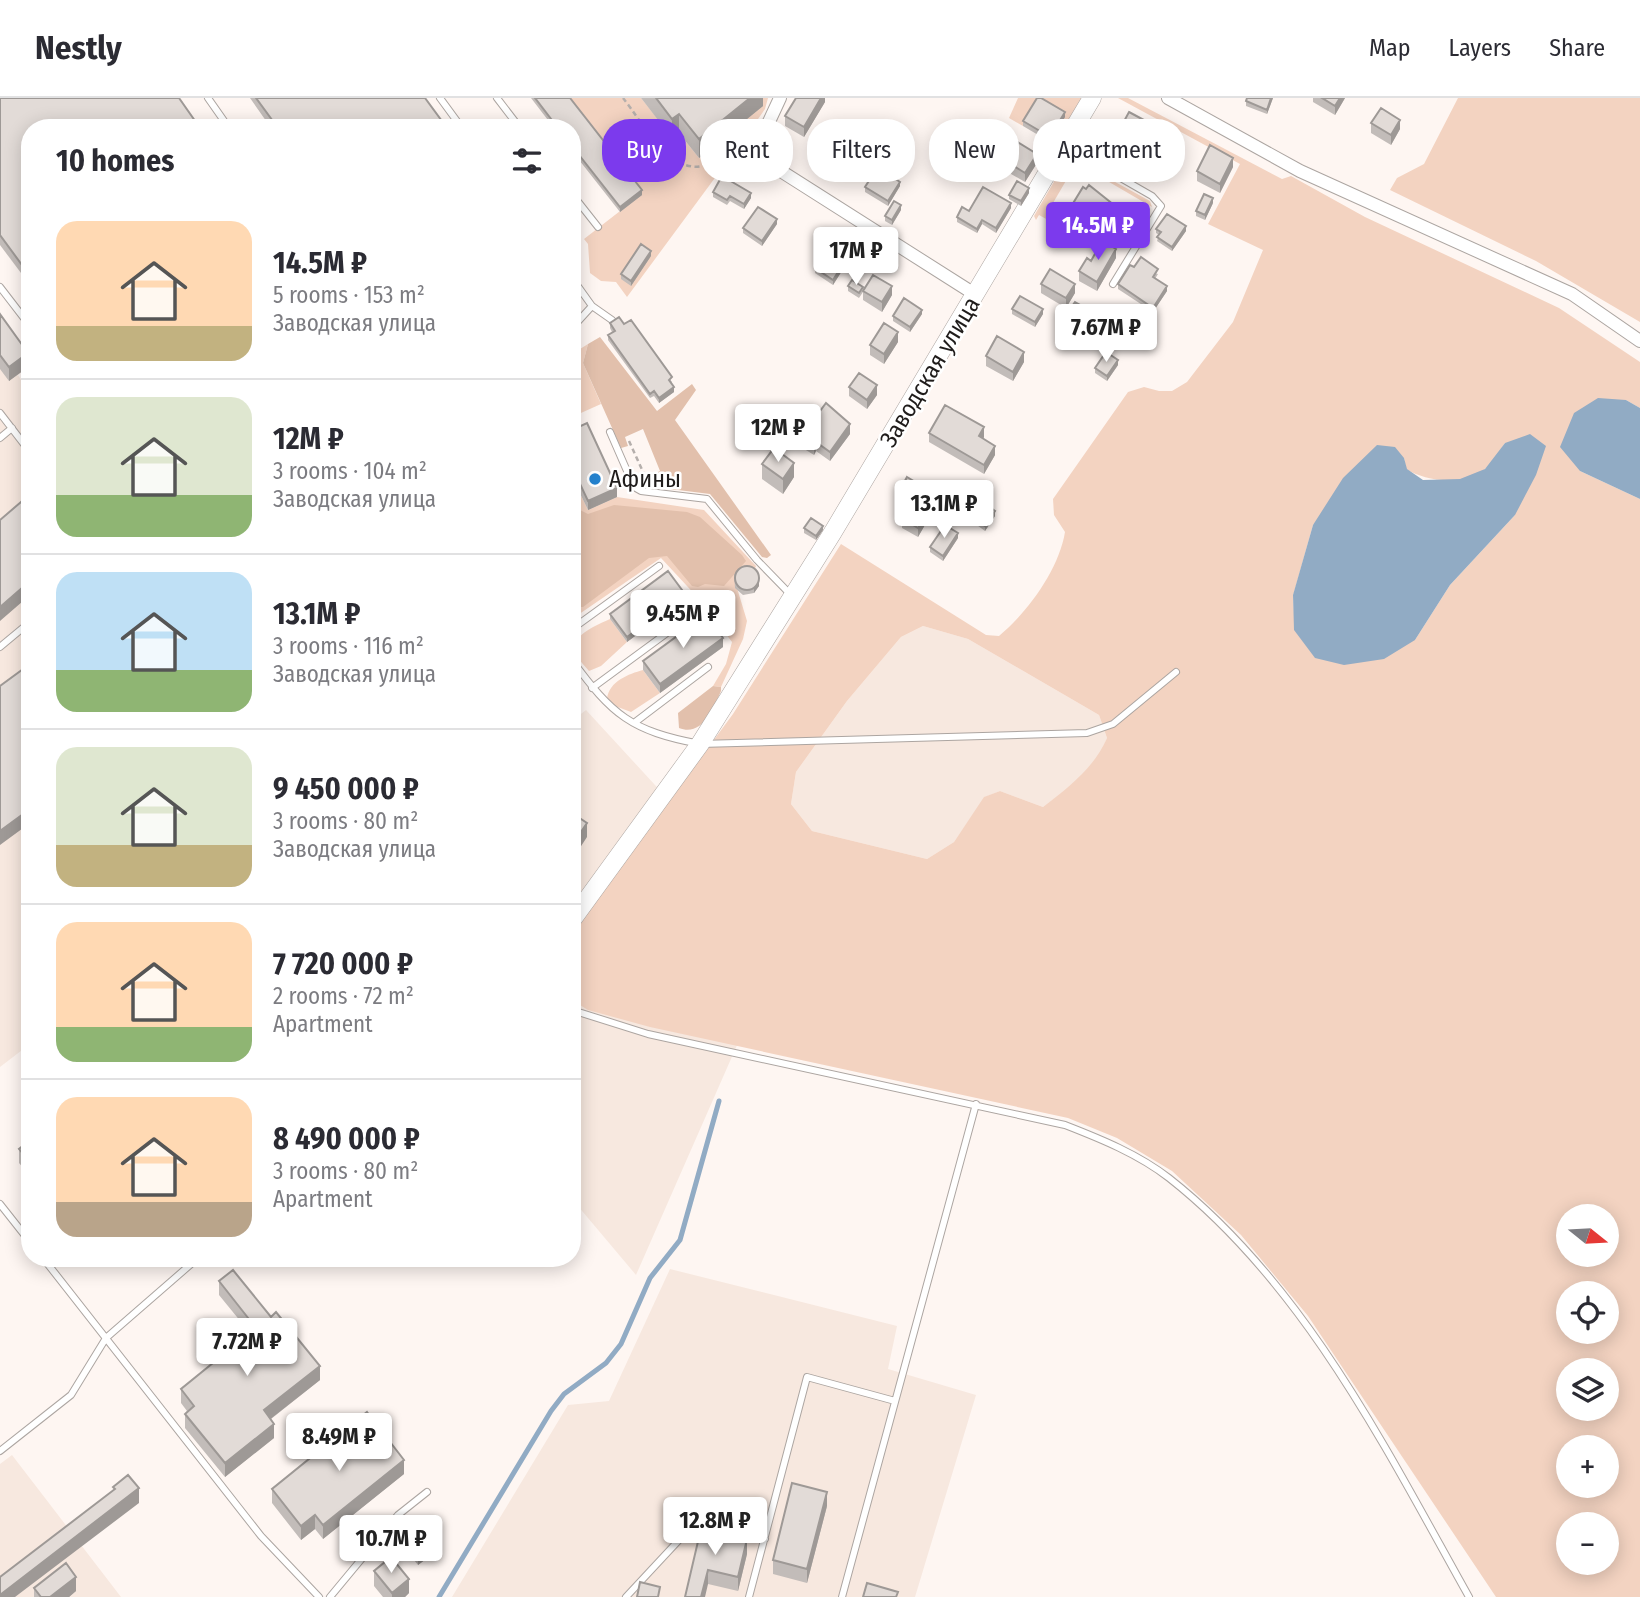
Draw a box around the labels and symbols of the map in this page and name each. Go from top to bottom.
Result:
pin: 14.5M ₽ [1033,202,1163,262]
pin: 17M ₽ [807,228,905,287]
street label: Заводская улица [874,292,986,452]
pin: 7.67M ₽ [1041,304,1171,364]
pin: 12M ₽ [729,404,827,464]
place label: Афины [609,465,681,493]
marker: Афины [587,471,603,487]
pin: 13.1M ₽ [879,480,1009,540]
pin: 9.45M ₽ [618,590,748,650]
north arrow [1556,1204,1619,1267]
pin: 7.72M ₽ [182,1318,312,1378]
pin: 8.49M ₽ [274,1414,404,1473]
pin: 12.8M ₽ [650,1498,780,1557]
pin: 10.7M ₽ [326,1516,456,1575]

